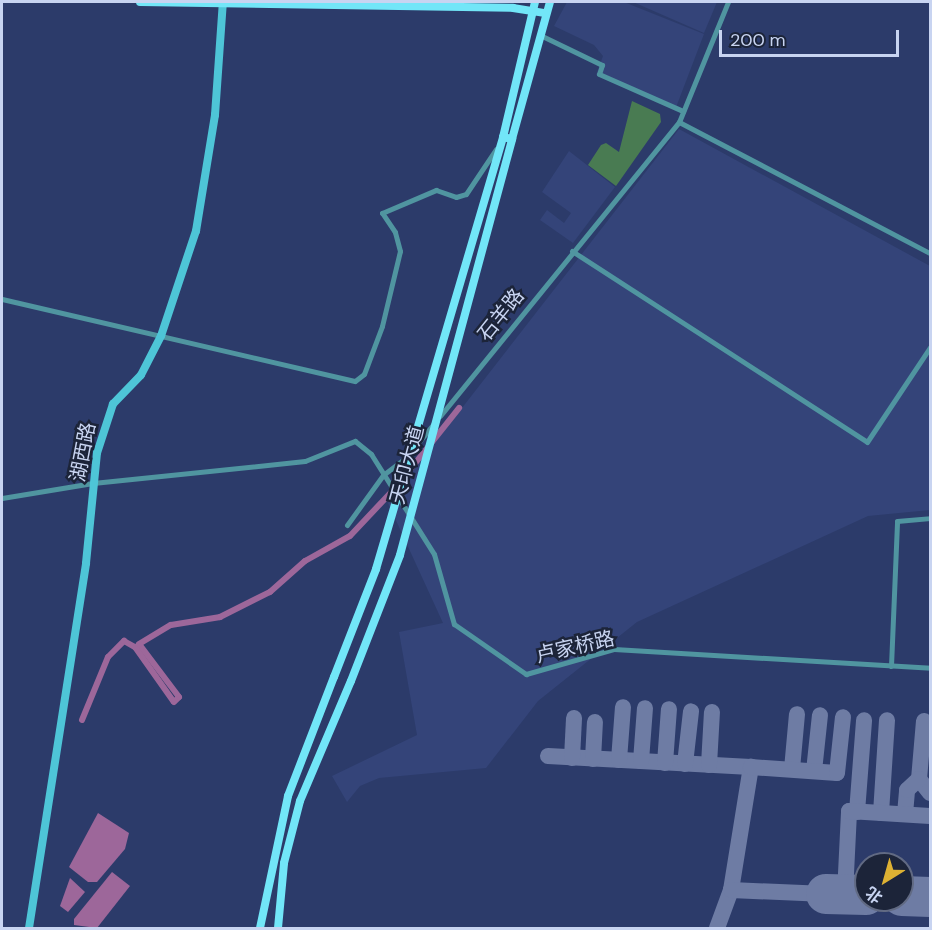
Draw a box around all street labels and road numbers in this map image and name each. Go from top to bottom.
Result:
street label: 石羊路 [473,284,529,346]
street label: 湖西路 [65,420,101,484]
street label: 天印大道 [385,423,429,507]
street label: 卢家桥路 [533,626,617,668]

